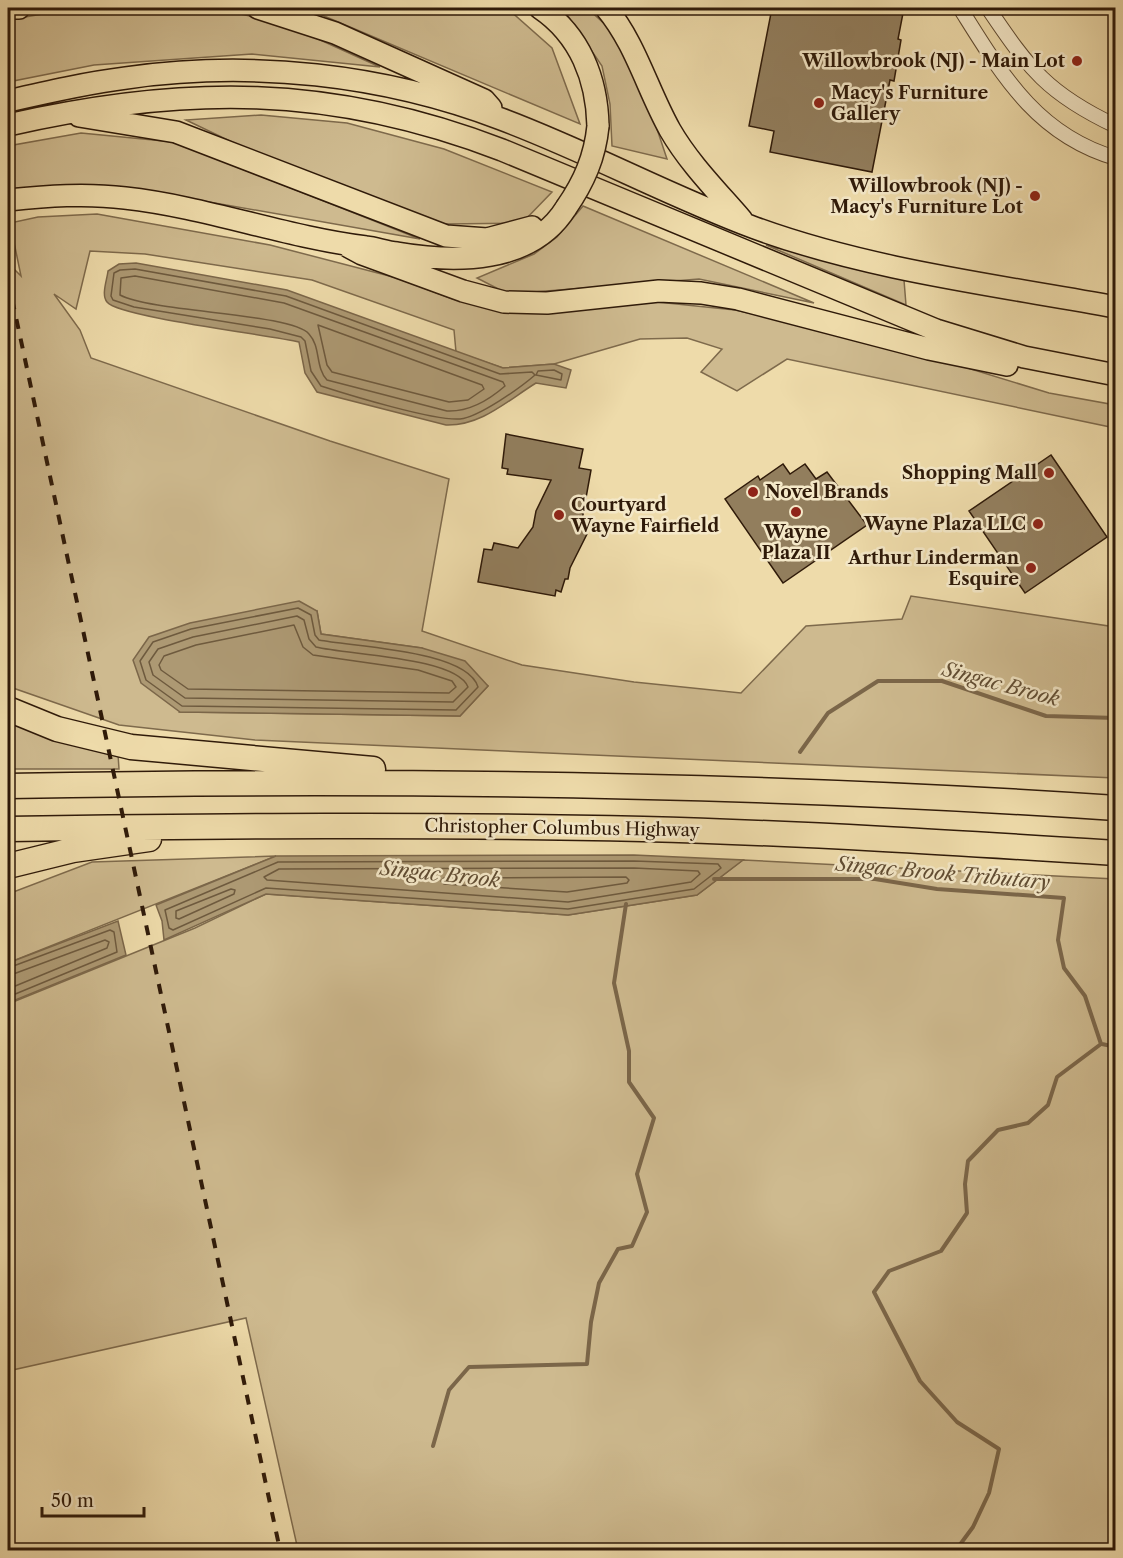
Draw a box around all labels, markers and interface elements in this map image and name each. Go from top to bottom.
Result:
place label: Willowbrook (NJ) - Main Lot [801,50,1066,72]
marker: Willowbrook (NJ) - Main Lot [1070,54,1084,68]
place label: Macy's Furniture Gallery [831,82,988,125]
marker: Macy's Furniture Gallery [812,96,826,110]
place label: Willowbrook (NJ) - Macy's Furniture Lot [830,175,1024,218]
marker: Willowbrook (NJ) - Macy's Furniture Lot [1028,189,1042,203]
place label: Shopping Mall [902,462,1037,484]
marker: Shopping Mall [1042,466,1056,480]
place label: Novel Brands [765,481,889,503]
marker: Novel Brands [746,485,760,499]
place label: Courtyard Wayne Fairfield [570,494,719,537]
marker: Wayne Plaza II [789,505,803,519]
marker: Courtyard Wayne Fairfield [552,508,566,522]
place label: Wayne Plaza LLC [863,513,1026,535]
marker: Wayne Plaza LLC [1031,517,1045,531]
place label: Wayne Plaza II [761,521,831,564]
place label: Arthur Linderman Esquire [847,547,1020,590]
marker: Arthur Linderman Esquire [1024,561,1038,575]
water label: Singac Brook [939,657,1063,711]
street label: Christopher Columbus Highway [424,815,701,841]
water label: Singac Brook Tributary [834,852,1051,894]
water label: Singac Brook [378,856,502,892]
scale bar [42,1480,144,1518]
text: 50 m [51,1490,94,1512]

